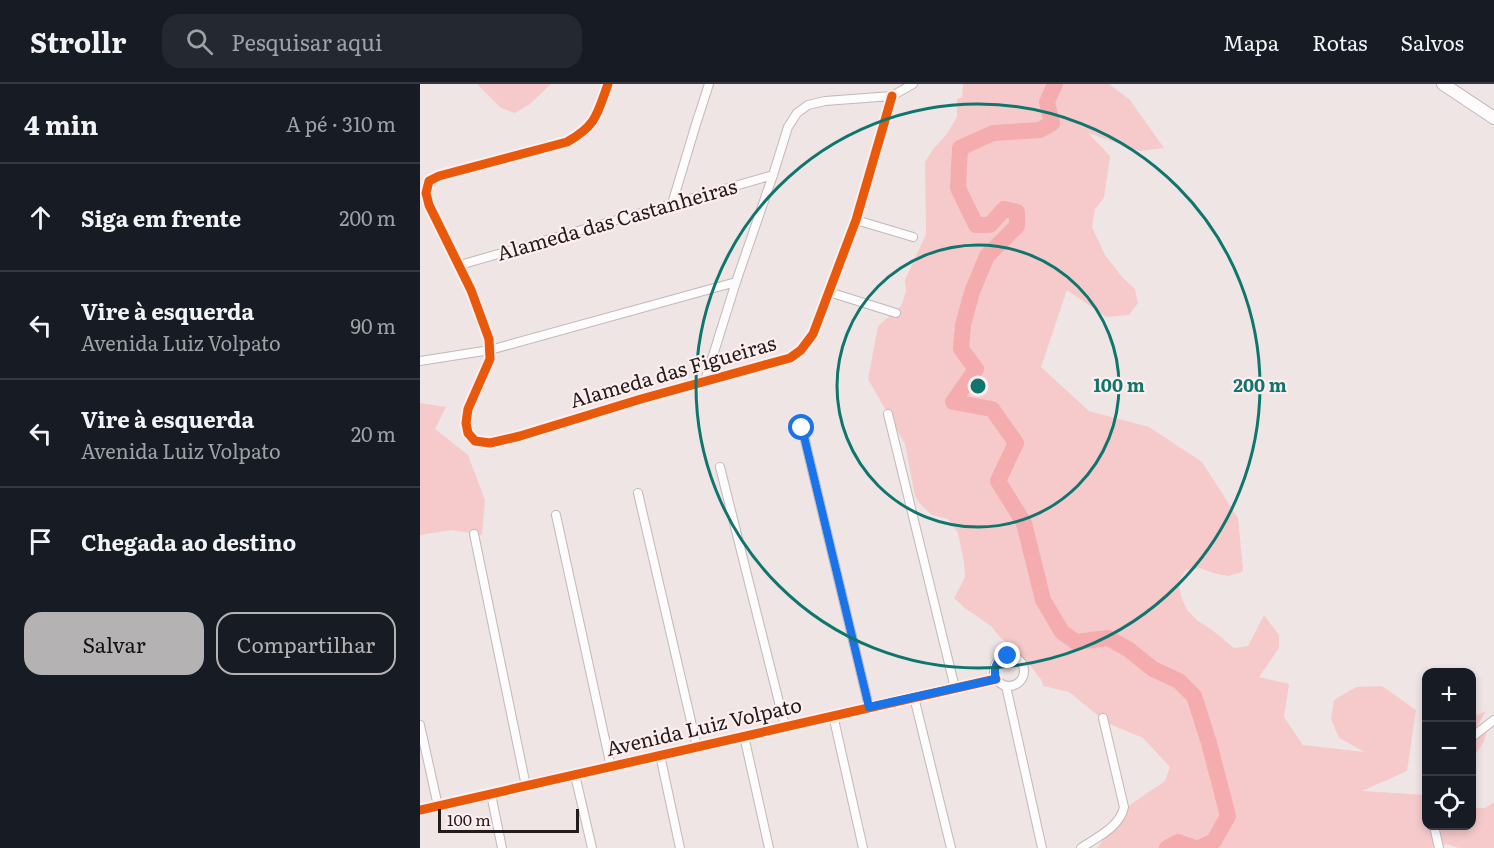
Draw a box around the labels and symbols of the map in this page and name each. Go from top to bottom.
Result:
street label: Alameda das Castanheiras [493,169,740,267]
street label: Alameda das Figueiras [566,326,779,414]
text: 100 m [1093,371,1145,398]
text: 200 m [1233,371,1287,398]
centre of rings [968,376,988,396]
route start [788,414,814,440]
route end [994,642,1020,668]
street label: Avenida Luiz Volpato [603,688,804,762]
scale bar [438,806,579,834]

